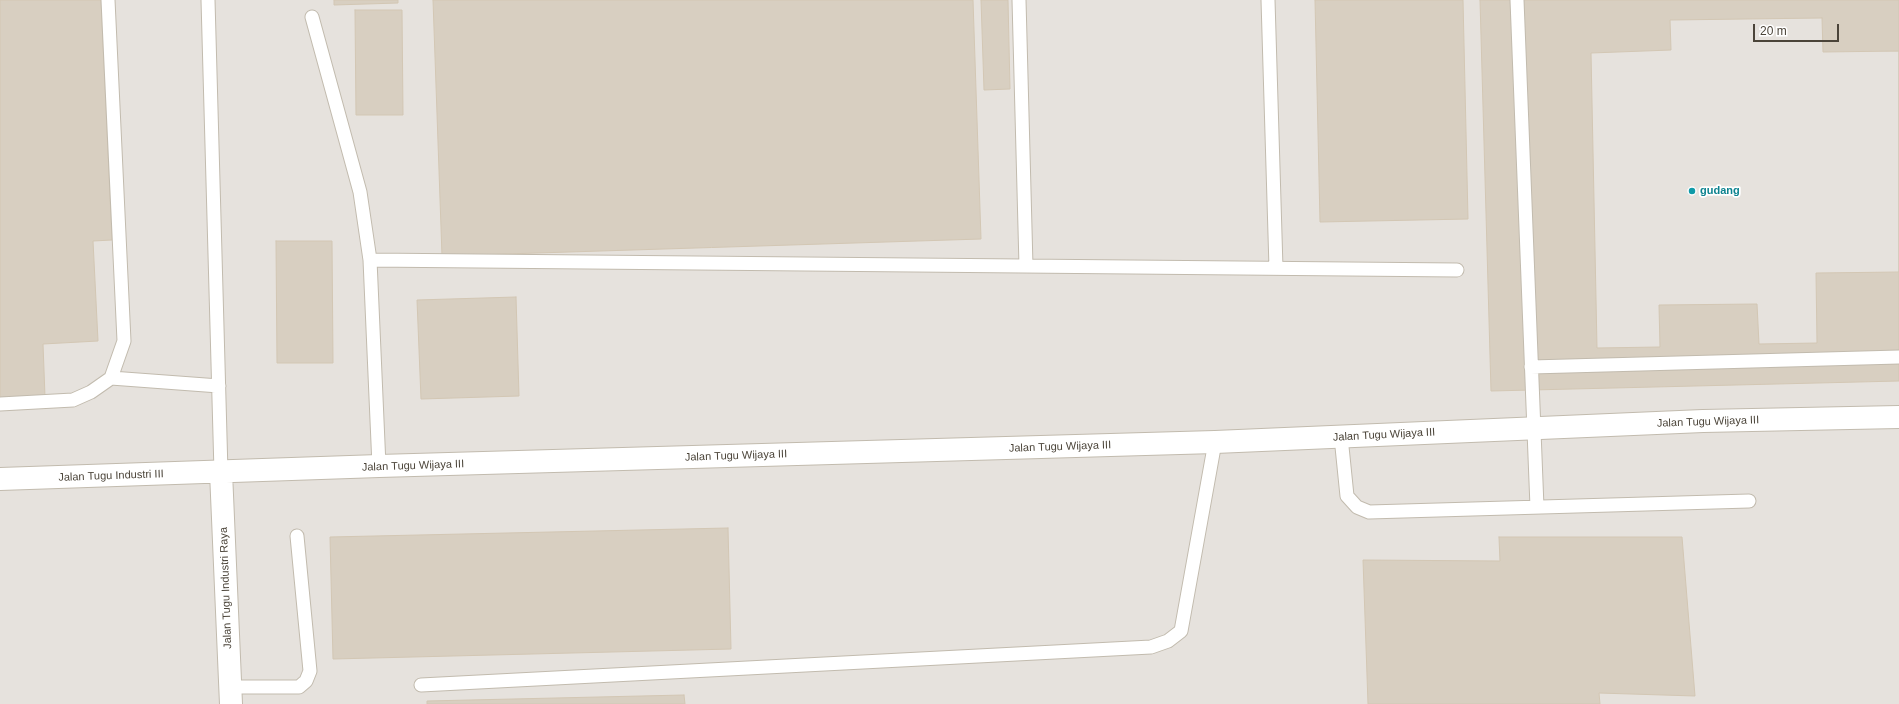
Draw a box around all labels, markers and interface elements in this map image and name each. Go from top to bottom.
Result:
scale bar [1755,16,1841,42]
text: 20 m [1760,24,1787,38]
place label: gudang [1700,184,1740,198]
marker: gudang [1687,186,1697,196]
street label: Jalan Tugu Wijaya III [1657,414,1759,430]
street label: Jalan Tugu Wijaya III [1333,426,1435,444]
street label: Jalan Tugu Wijaya III [1009,439,1111,455]
street label: Jalan Tugu Wijaya III [685,448,787,464]
street label: Jalan Tugu Wijaya III [362,458,464,474]
street label: Jalan Tugu Industri III [58,468,164,484]
street label: Jalan Tugu Industri Raya [217,527,235,649]

